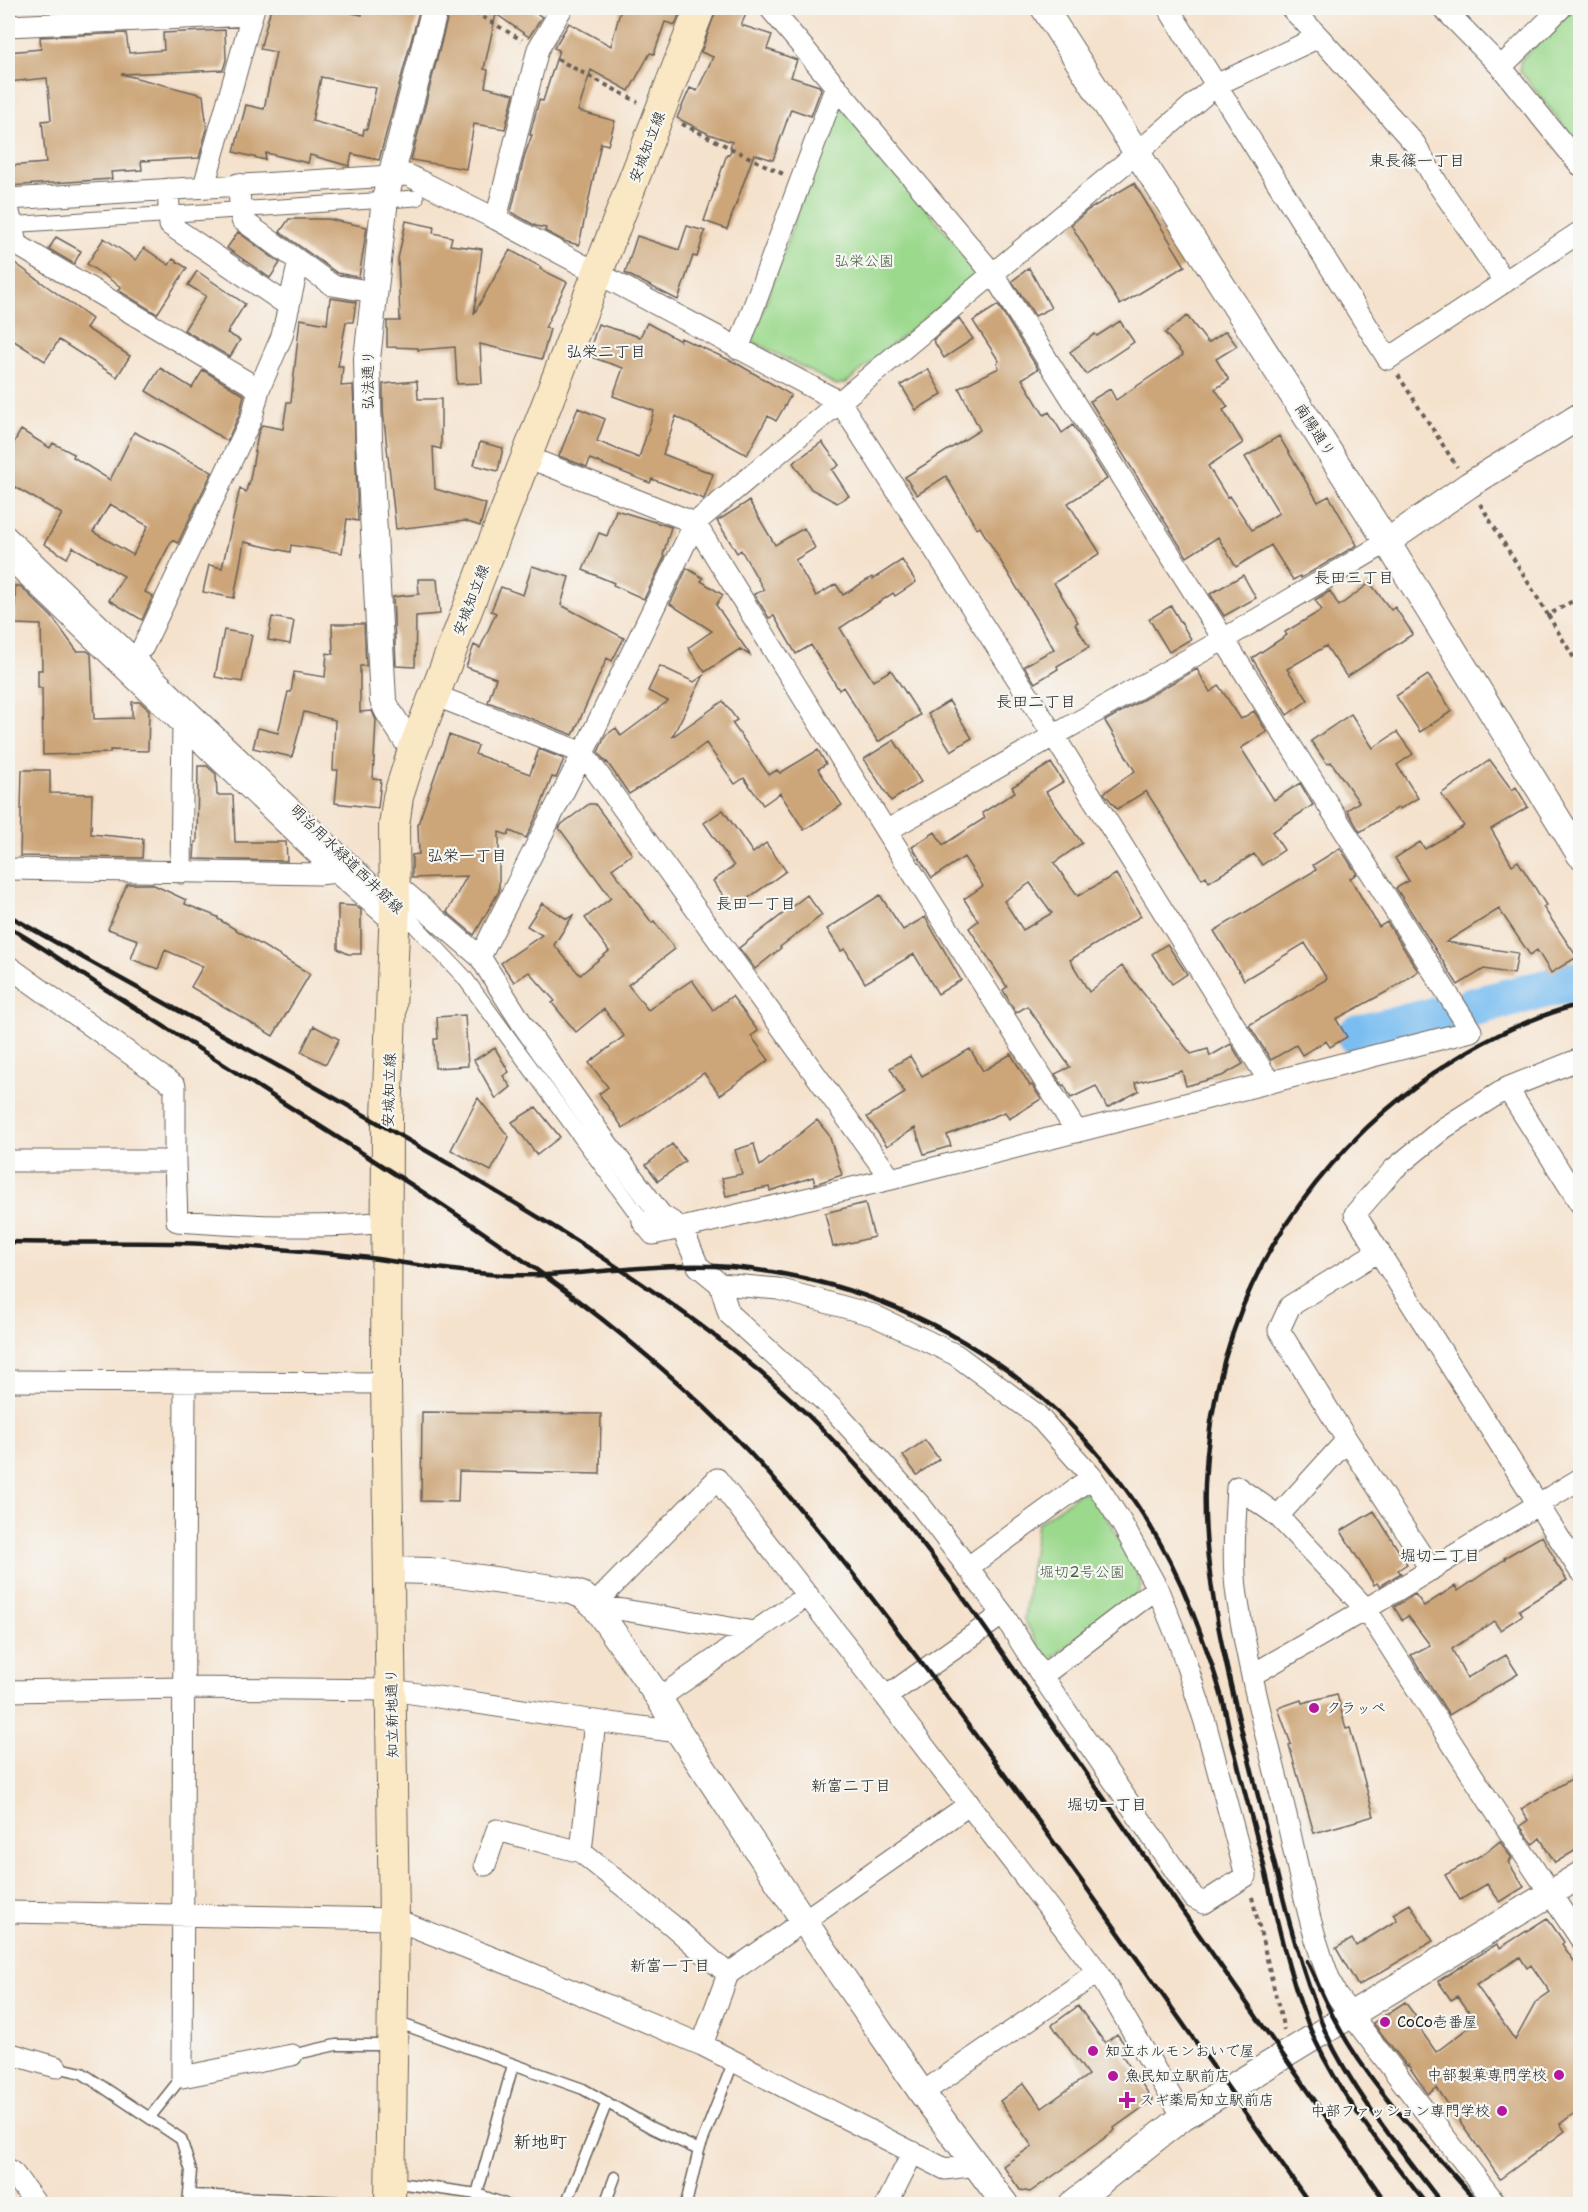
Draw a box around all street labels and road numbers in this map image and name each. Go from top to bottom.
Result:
street label: 安城知立線 [624,108,670,186]
street label: 弘法通り [358,350,378,410]
street label: 南陽通り [1290,399,1340,461]
street label: 安城知立線 [448,561,494,639]
street label: 明治用水緑道西井筋線 [286,800,408,918]
street label: 安城知立線 [378,1052,400,1128]
street label: 知立新地通り [381,1668,403,1758]

